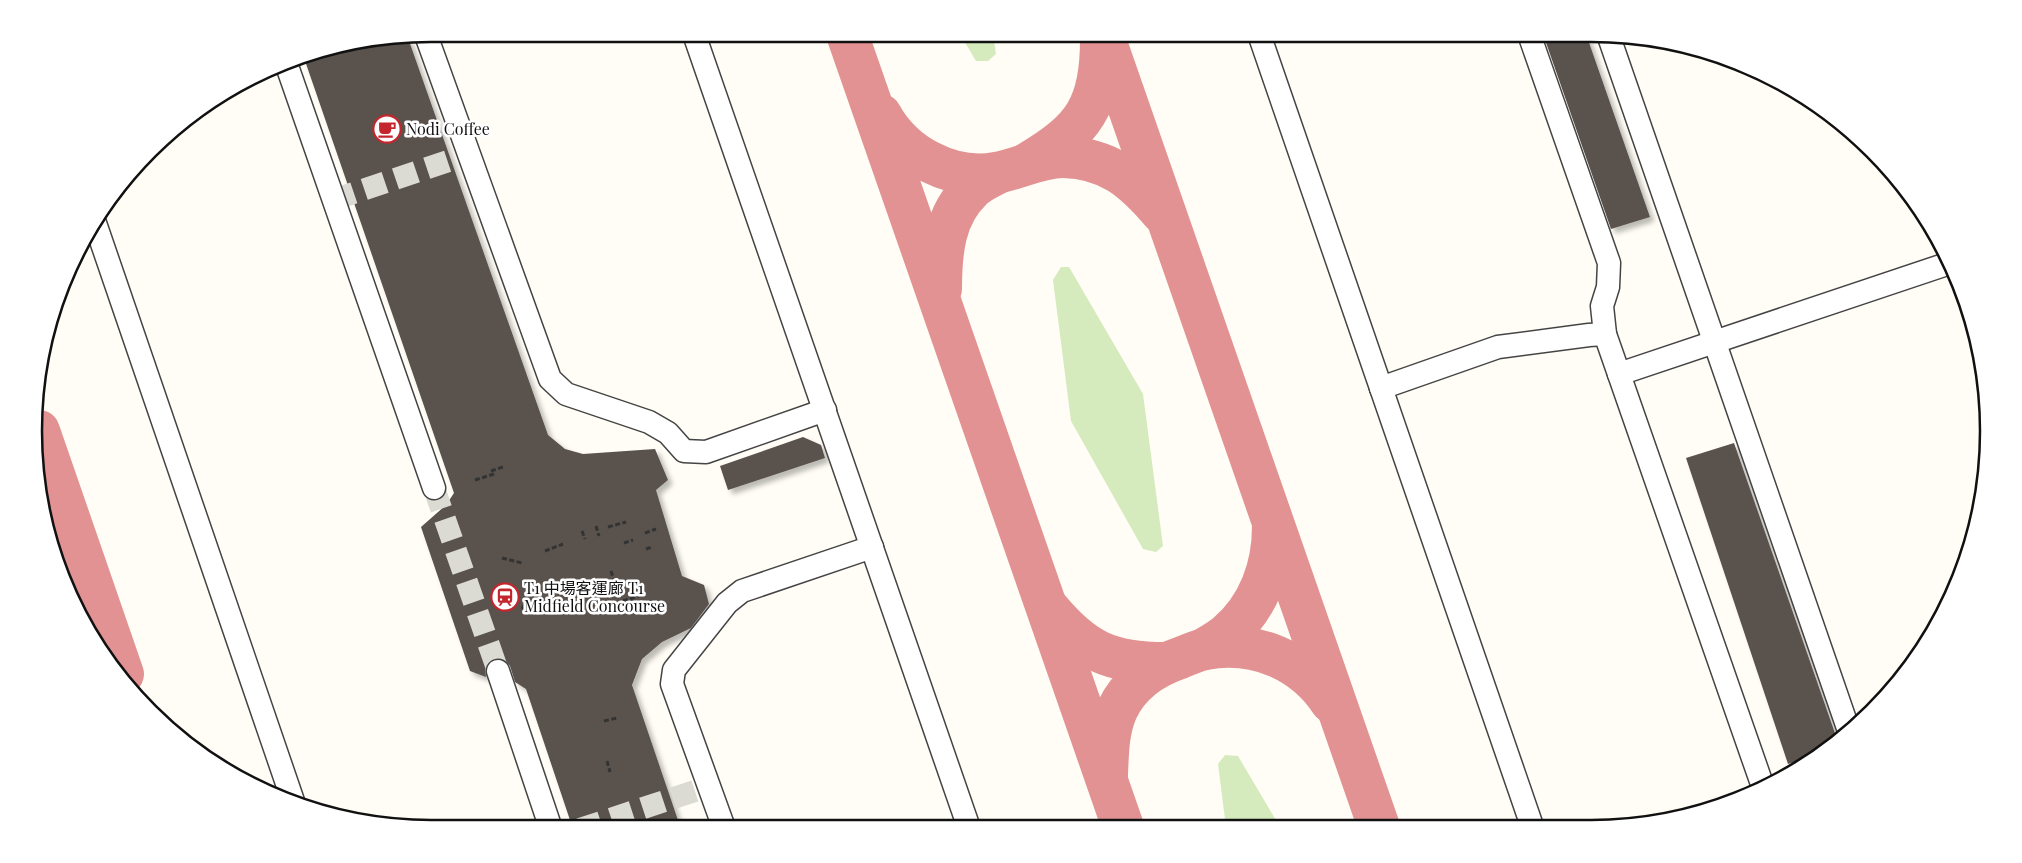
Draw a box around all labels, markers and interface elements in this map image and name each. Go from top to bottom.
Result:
cafe icon: Nodi Coffee [372,114,402,144]
place label: Nodi Coffee [406,118,490,139]
place label: T1 中場客運廊 T1 Midfield Concourse [524,577,665,616]
station icon: T1 中場客運廊 T1 Midfield Concourse [490,582,520,612]

